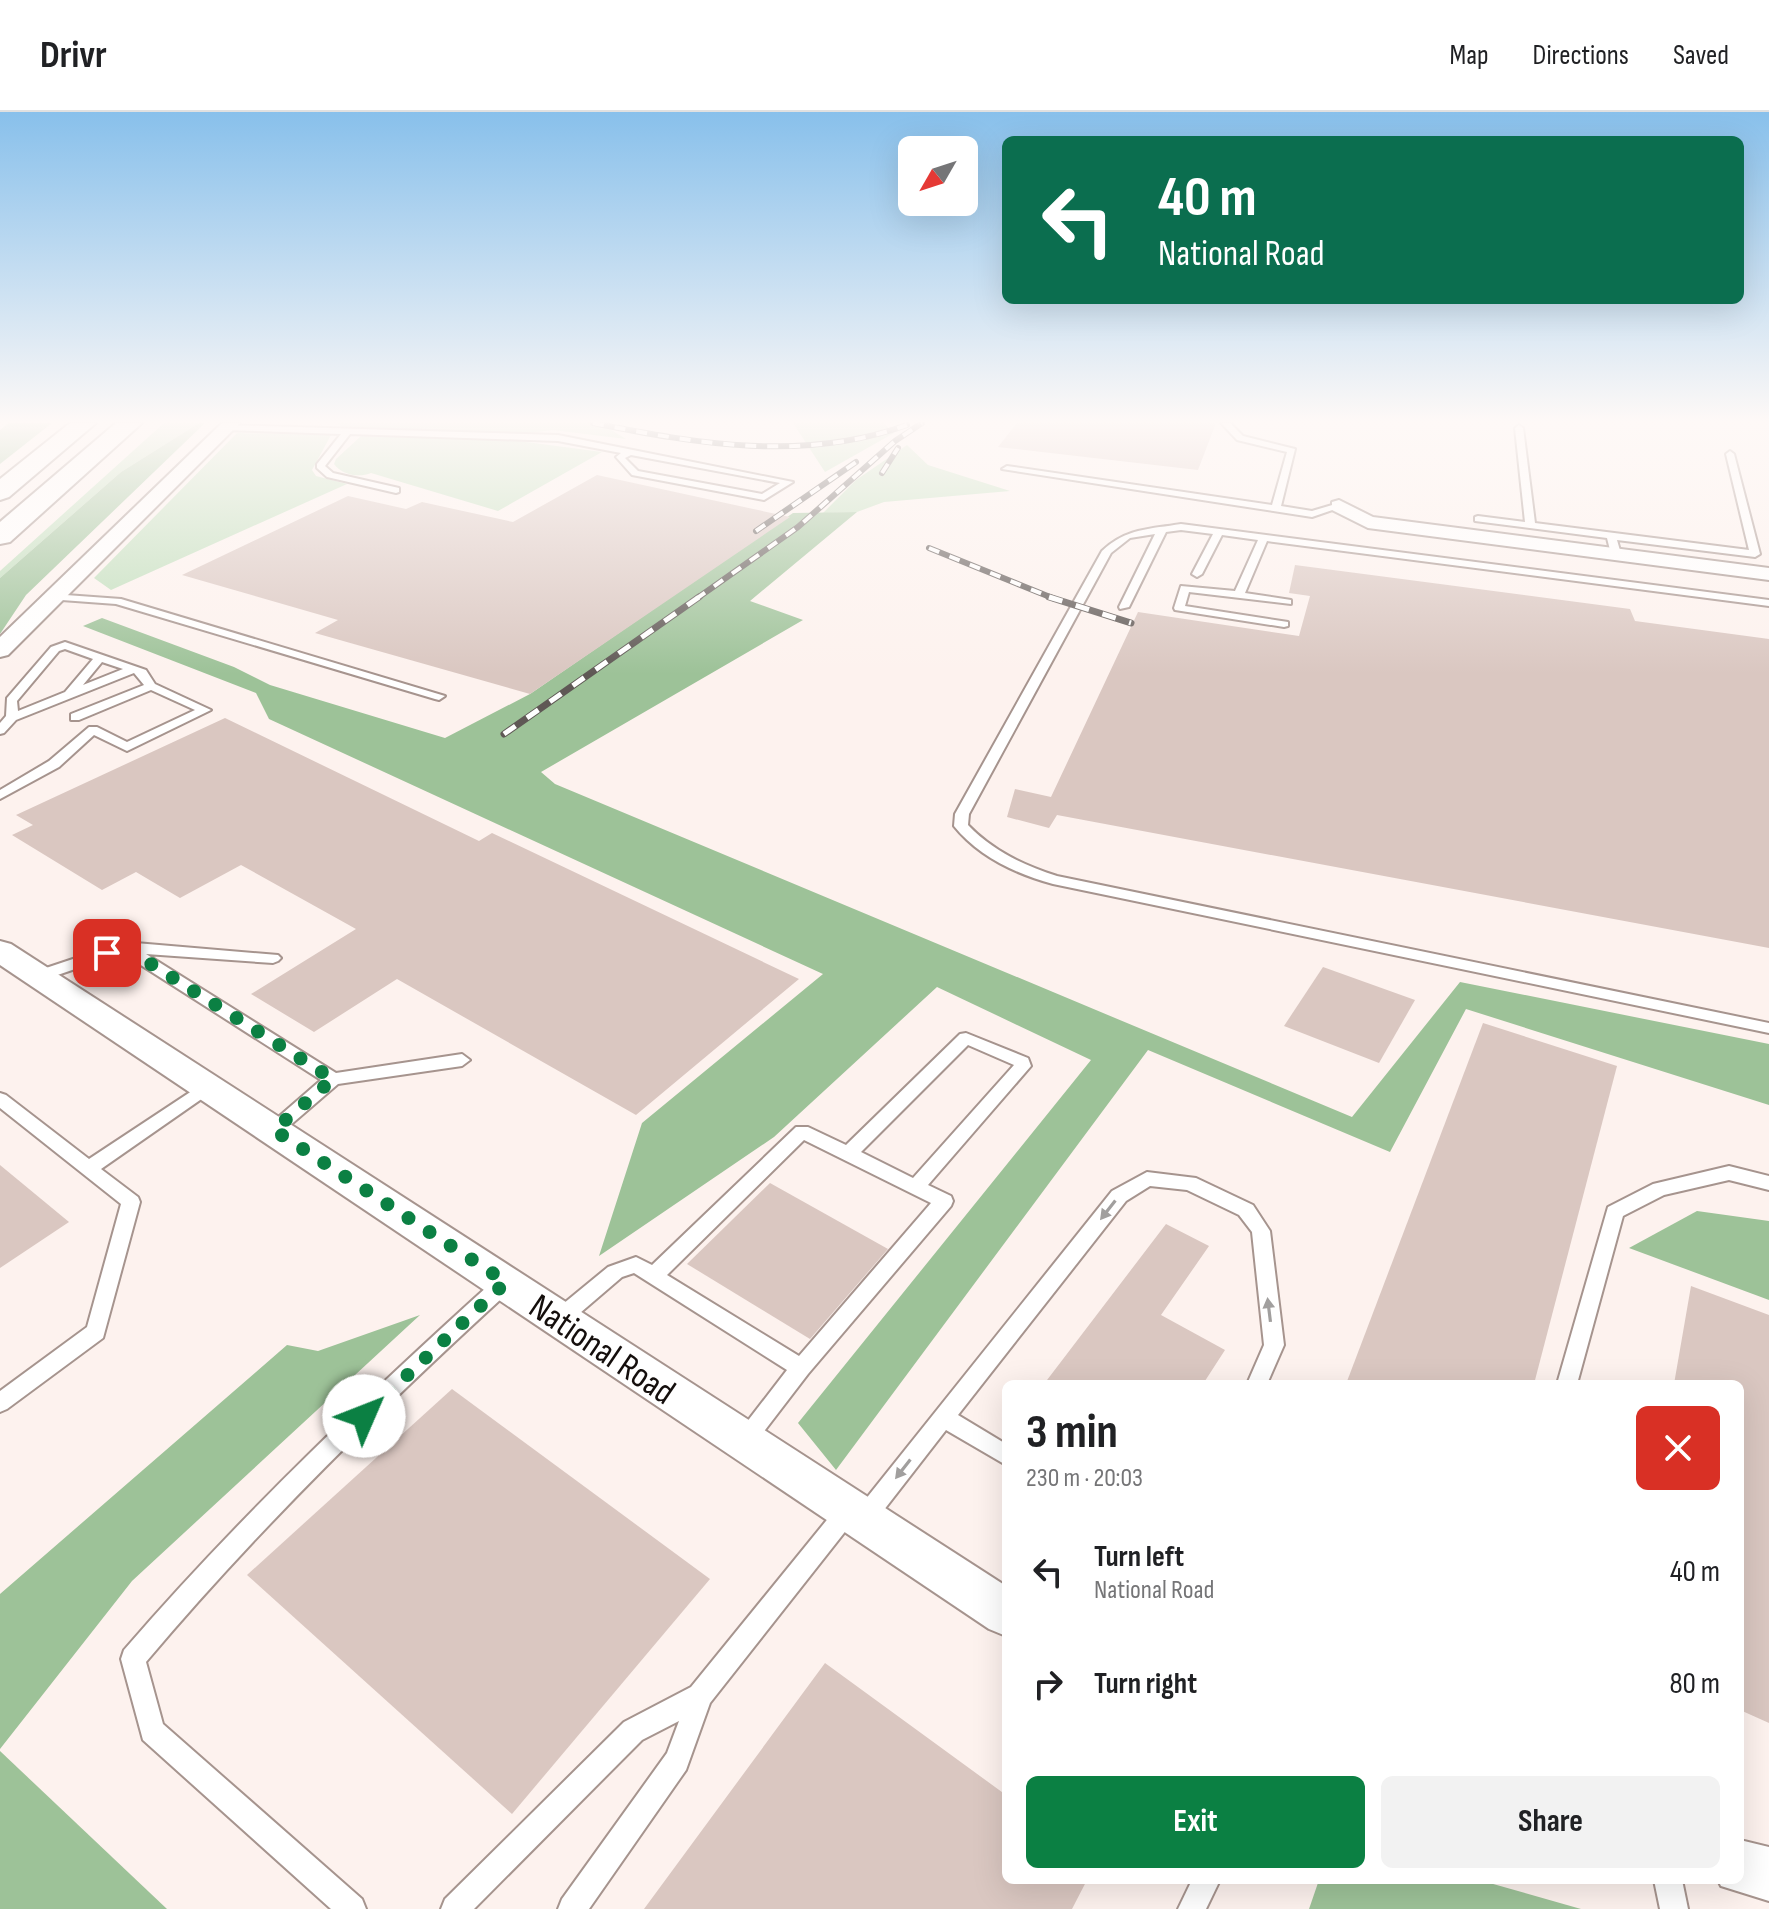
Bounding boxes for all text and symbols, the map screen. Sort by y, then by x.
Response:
text: Drivr [40,33,107,78]
text: Map [1450,39,1489,72]
text: Directions [1533,39,1629,72]
text: Saved [1673,39,1729,72]
north arrow [898,136,978,216]
map controls [898,136,978,216]
text: 40 m [1158,165,1257,232]
icon: left [1026,168,1130,272]
text: National Road [1158,233,1325,276]
pin [73,919,141,987]
icon: arrive [85,931,129,975]
one-way arrow [1101,1200,1117,1220]
street label: National Road [521,1286,683,1414]
one-way arrow [1263,1297,1276,1322]
position arrow [322,1374,406,1458]
text: 3 min [1026,1404,1118,1461]
button: close [1636,1406,1720,1490]
one-way arrow [895,1459,911,1479]
text: 230 m · 20:03 [1026,1463,1143,1494]
text: Turn left [1094,1539,1184,1575]
icon: left [1026,1550,1070,1594]
text: 40 m [1670,1554,1720,1590]
text: National Road [1094,1575,1214,1606]
icon: right [1026,1662,1070,1706]
text: Turn right [1094,1666,1197,1702]
text: 80 m [1669,1666,1720,1702]
button: Exit [1026,1776,1365,1868]
button: Share [1381,1776,1720,1868]

